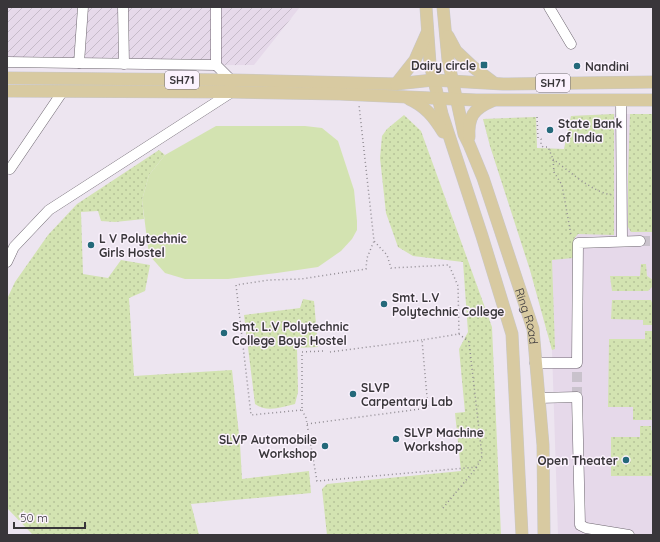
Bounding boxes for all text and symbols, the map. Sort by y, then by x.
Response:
place label: Dairy circle [411,58,476,73]
place label: Nandini [585,59,629,74]
marker: Dairy circle [479,60,489,70]
marker: Nandini [572,61,582,71]
road number: SH71 [165,71,199,89]
road number: SH71 [536,74,570,92]
place label: State Bank of India [558,116,622,145]
marker: State Bank of India [545,125,555,135]
place label: L V Polytechnic Girls Hostel [99,231,187,260]
marker: L V Polytechnic Girls Hostel [86,240,96,250]
street label: Ring Road [512,286,542,345]
place label: Smt. L.V Polytechnic College [392,290,504,319]
marker: Smt. L.V Polytechnic College [379,299,389,309]
place label: Smt. L.V Polytechnic College Boys Hostel [232,319,349,348]
marker: Smt. L.V Polytechnic College Boys Hostel [219,328,229,338]
place label: SLVP Carpentary Lab [361,380,453,409]
marker: SLVP Carpentary Lab [348,389,358,399]
place label: SLVP Machine Workshop [404,425,484,454]
place label: SLVP Automobile Workshop [219,432,317,461]
marker: SLVP Machine Workshop [391,434,401,444]
marker: SLVP Automobile Workshop [320,441,330,451]
place label: Open Theater [537,453,618,468]
marker: Open Theater [621,455,631,465]
scale bar [14,504,85,530]
text: 50 m [20,510,48,525]

